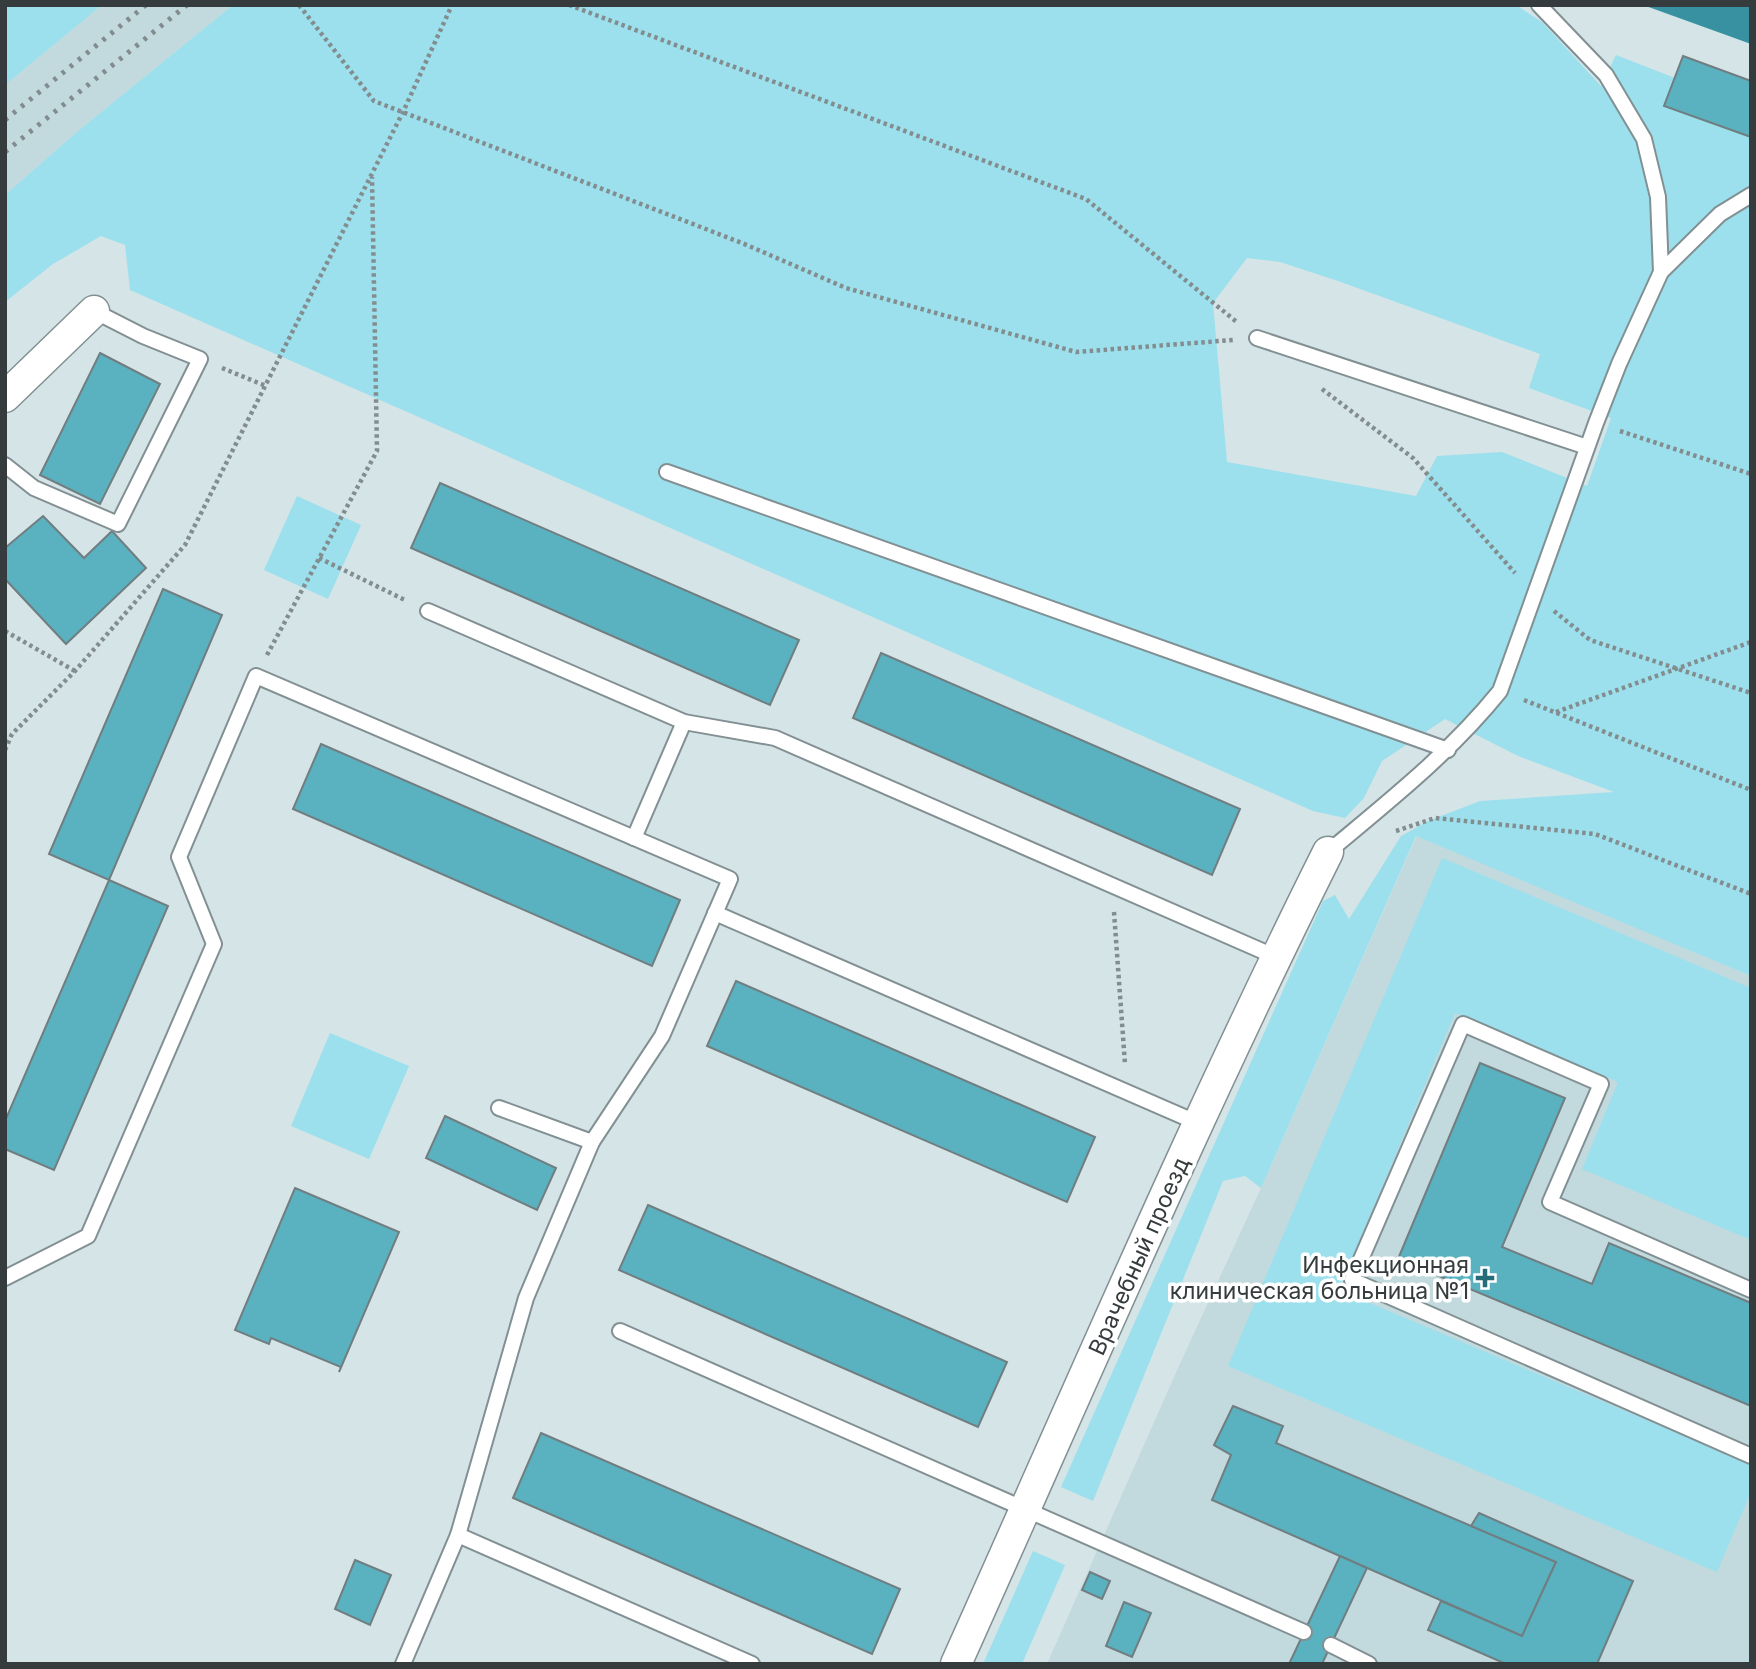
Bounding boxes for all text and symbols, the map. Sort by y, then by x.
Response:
street label: Врачебный проезд [1083,1153,1195,1359]
place label: Инфекционная клиническая больница №1 [1170,1251,1469,1305]
marker: Инфекционная клиническая больница №1 [1475,1268,1495,1288]

